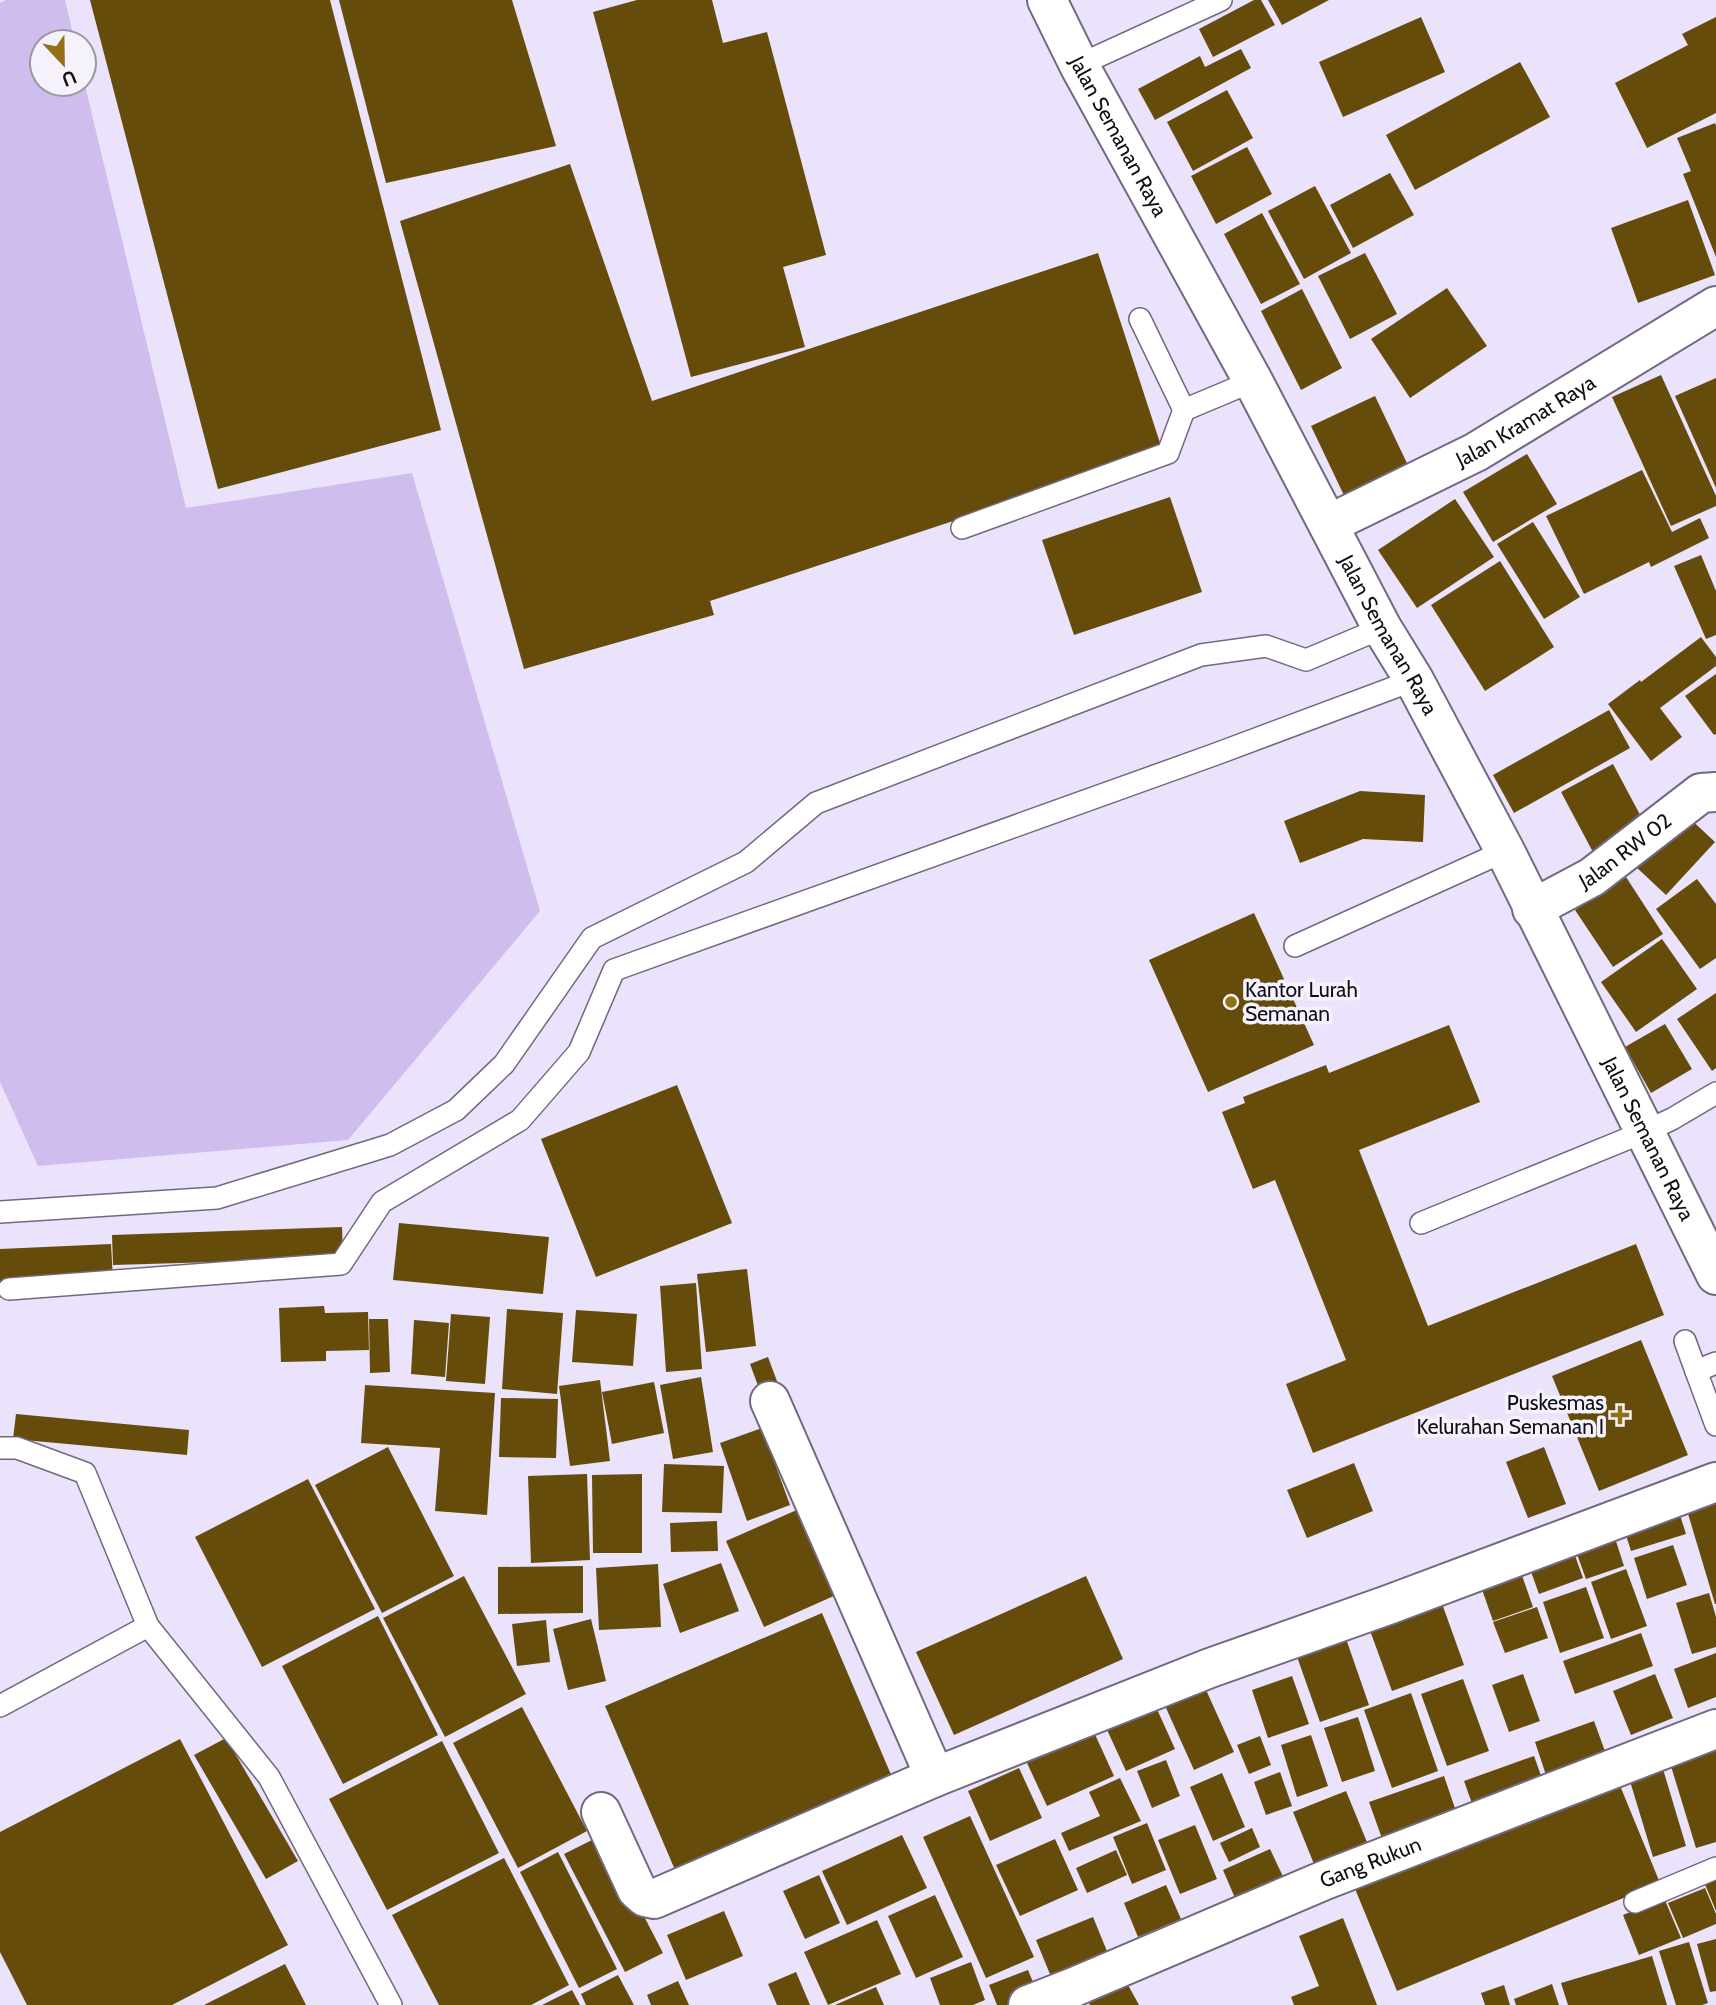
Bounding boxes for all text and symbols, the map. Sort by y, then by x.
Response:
north arrow [28,28,98,98]
street label: Jalan Semanan Raya [1064,51,1173,221]
text: U [59,65,80,92]
street label: Jalan Kramat Raya [1451,369,1600,472]
street label: Jalan Semanan Raya [1334,550,1443,719]
street label: Jalan RW 02 [1574,808,1676,894]
place label: Kantor Lurah Semanan [1245,977,1358,1026]
marker: Kantor Lurah Semanan [1223,994,1239,1010]
street label: Jalan Semanan Raya [1597,1052,1700,1224]
place label: Puskesmas Kelurahan Semanan I [1416,1390,1604,1439]
marker: Puskesmas Kelurahan Semanan I [1610,1405,1630,1425]
street label: Gang Rukun [1316,1831,1425,1893]

